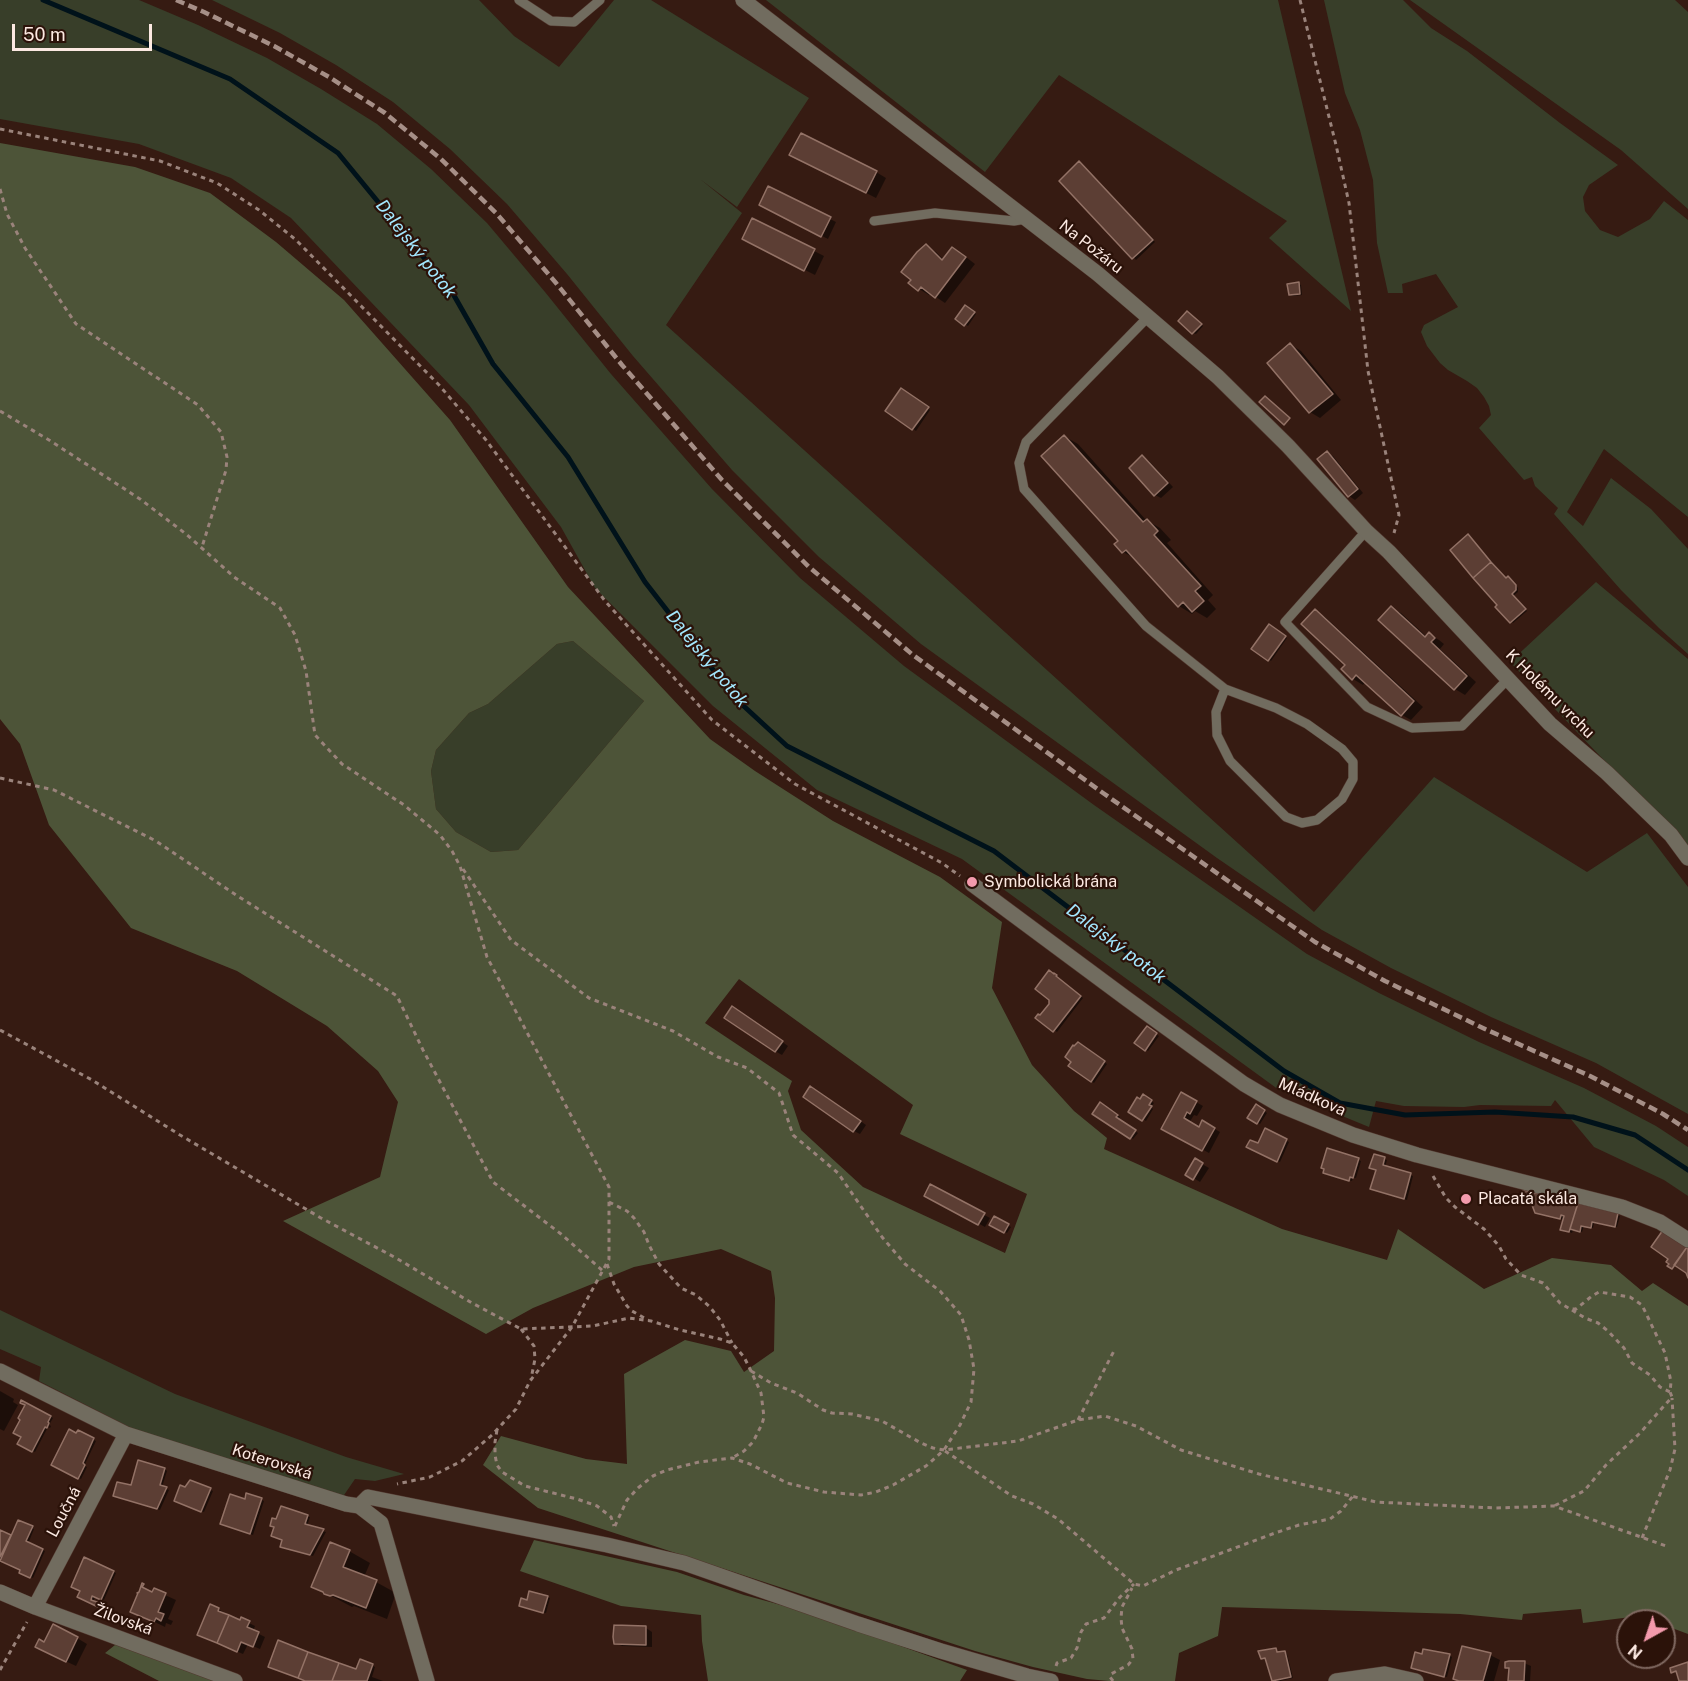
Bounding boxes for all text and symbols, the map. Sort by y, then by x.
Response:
scale bar [15,12,154,50]
text: 50 m [23,24,66,45]
water label: Dalejský potok [371,195,461,303]
street label: Na Požáru [1055,216,1127,278]
water label: Dalejský potok [661,606,753,712]
street label: K Holému vrchu [1502,646,1598,742]
place label: Symbolická brána [984,872,1117,892]
marker: Symbolická brána [965,875,979,889]
water label: Dalejský potok [1062,900,1170,988]
street label: Mládkova [1275,1074,1349,1120]
place label: Placatá skála [1478,1189,1577,1209]
marker: Placatá skála [1459,1192,1473,1206]
street label: Koterovská [230,1440,314,1484]
street label: Loučná [43,1484,85,1540]
street label: Žilovská [91,1601,155,1639]
north arrow [1616,1609,1676,1669]
text: N [1624,1640,1646,1663]

